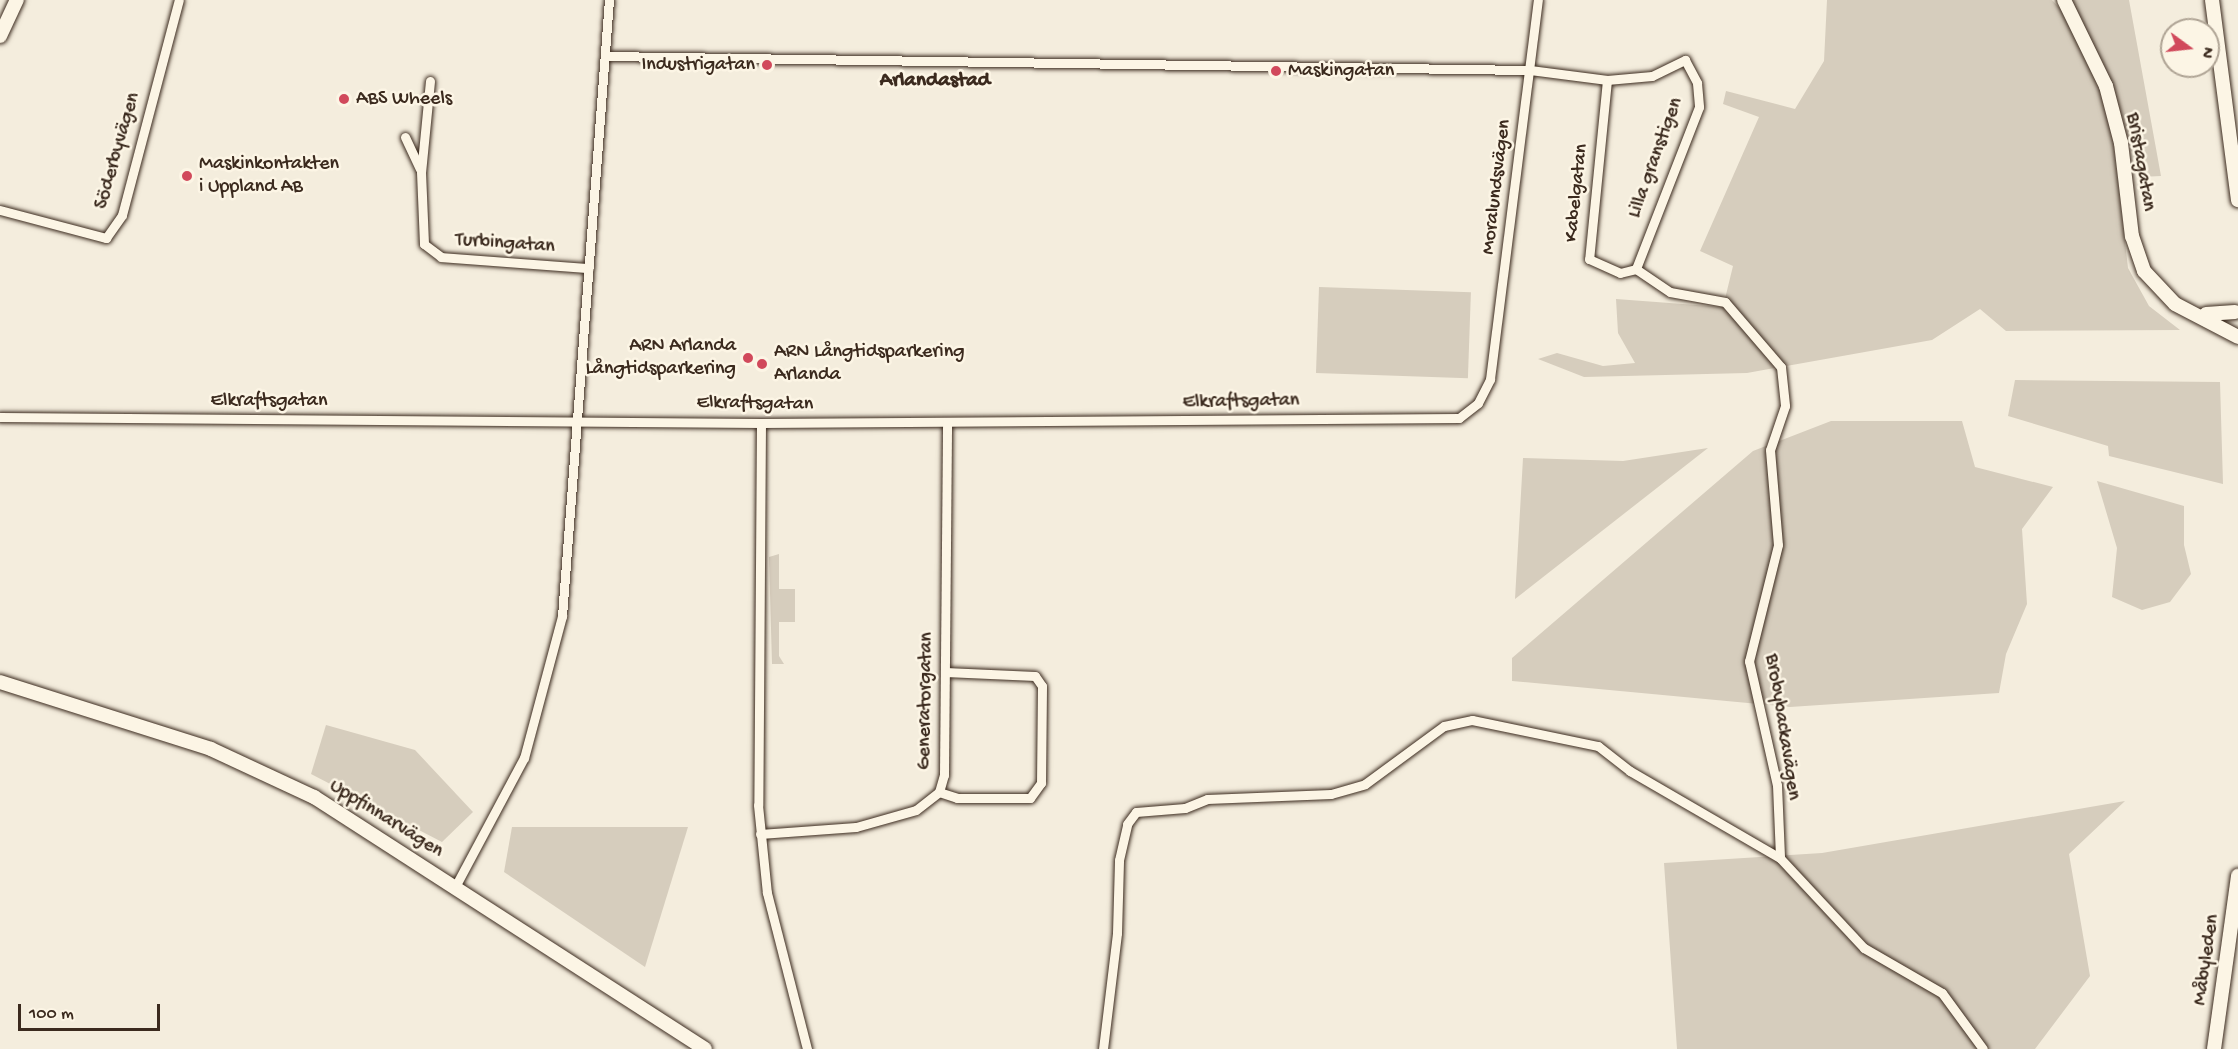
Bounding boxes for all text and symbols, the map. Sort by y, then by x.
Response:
north arrow [2160,18,2220,78]
text: N [2195,45,2216,60]
place label: Industrigatan [641,53,755,77]
marker: Industrigatan [760,58,774,72]
place label: Maskingatan [1288,59,1394,83]
marker: Maskingatan [1269,64,1283,78]
district label: Arlandastad [880,69,990,95]
place label: ABS Wheels [356,87,452,111]
street label: Söderbyvägen [90,90,146,212]
marker: ABS Wheels [337,92,351,106]
street label: Lilla granstigen [1623,94,1689,222]
street label: Bristagatan [2120,111,2160,213]
street label: Moralundsvägen [1477,118,1517,256]
street label: Kabelgatan [1560,143,1594,243]
place label: Maskinkontakten i Uppland AB [199,152,339,199]
marker: Maskinkontakten i Uppland AB [180,169,194,183]
street label: Turbingatan [454,229,556,259]
place label: ARN Arlanda Långtidsparkering [586,334,736,381]
place label: ARN Långtidsparkering Arlanda [774,340,965,387]
marker: ARN Arlanda Långtidsparkering [741,351,755,365]
marker: ARN Långtidsparkering Arlanda [755,357,769,371]
street label: Elkraftsgatan [211,389,327,413]
street label: Elkraftsgatan [1182,389,1300,415]
street label: Elkraftsgatan [696,391,814,417]
street label: Generatorgatan [913,632,939,770]
street label: Brobybackavägen [1759,652,1805,802]
street label: Uppfinnarvägen [325,774,447,864]
street label: Måbyleden [2189,913,2225,1007]
scale bar [21,992,164,1030]
text: 100 m [29,1004,74,1025]

